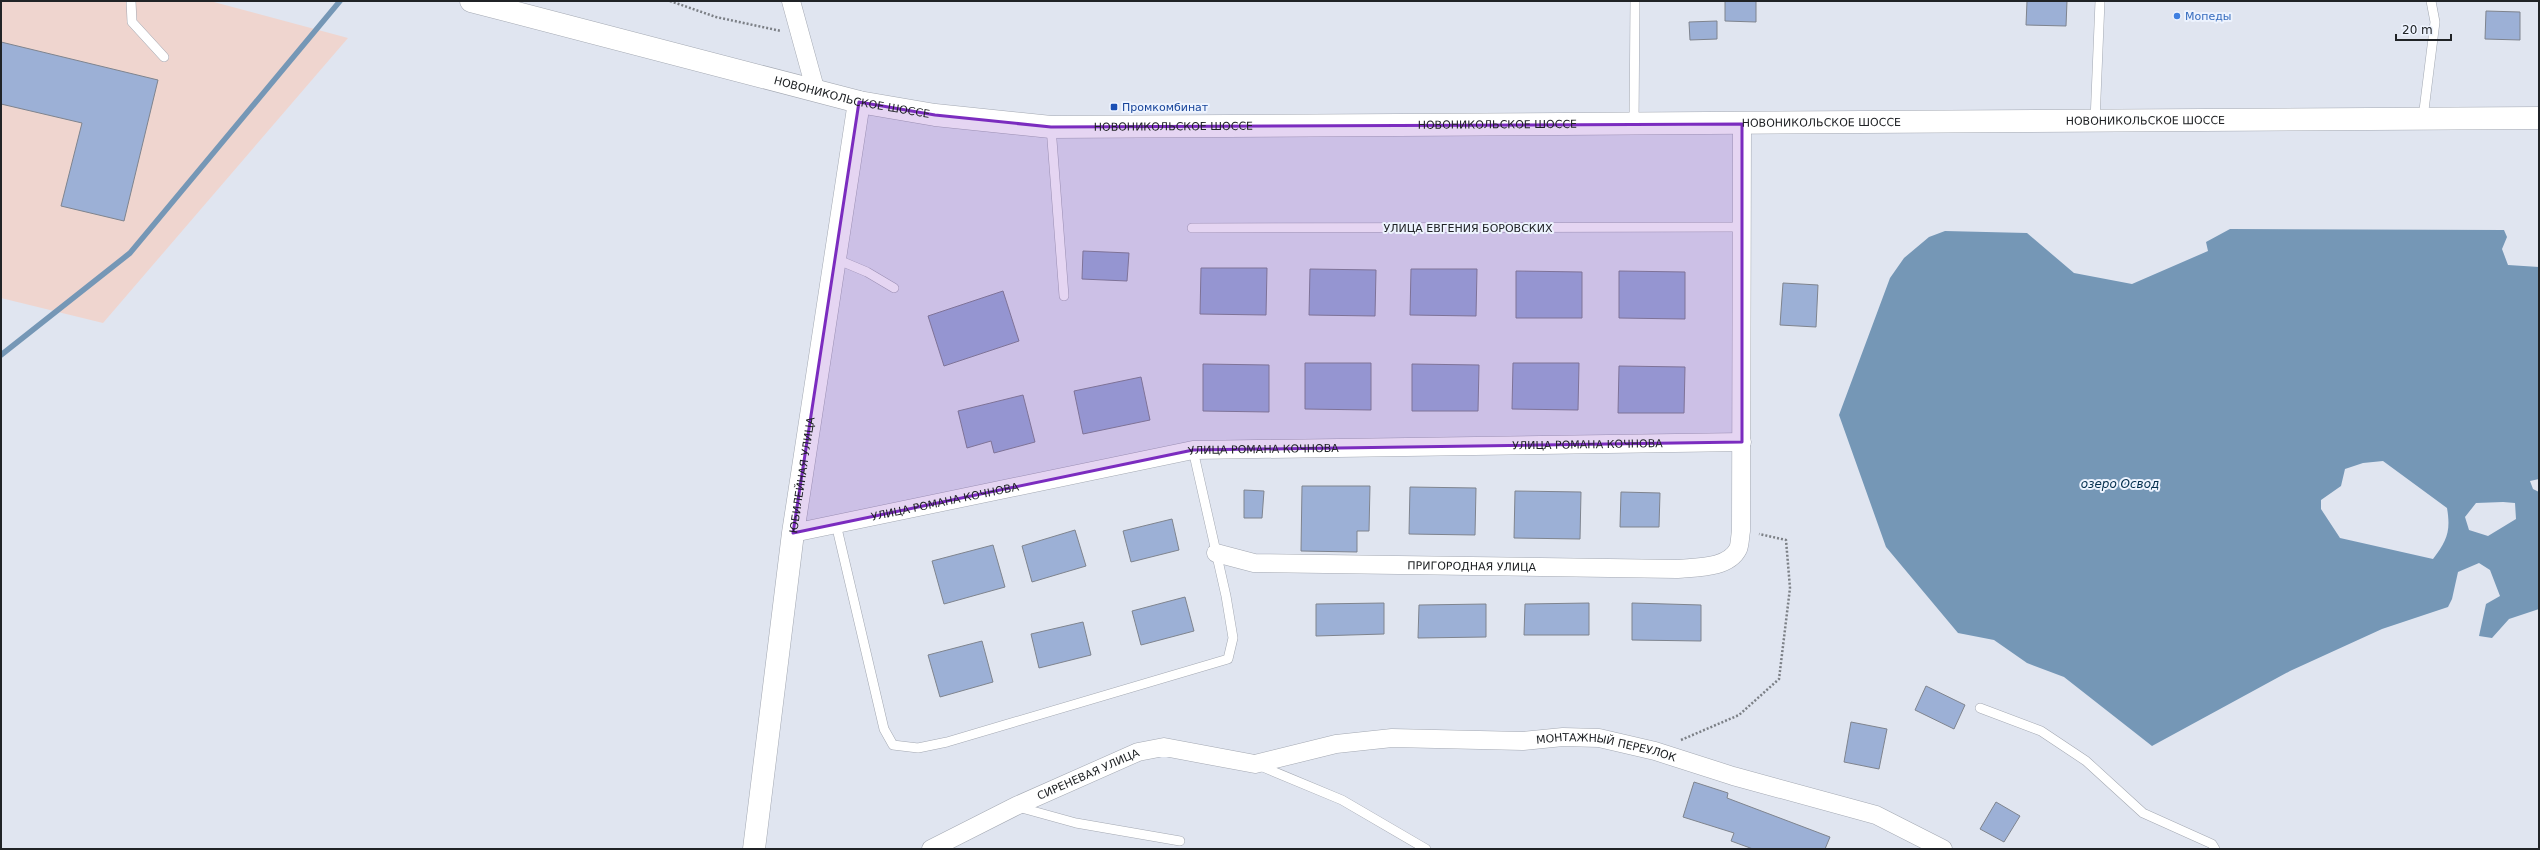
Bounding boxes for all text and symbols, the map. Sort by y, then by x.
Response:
place label: Мопеды [2185,10,2231,23]
marker: Мопеды [2172,11,2182,21]
scale bar [2396,16,2451,42]
text: 20 m [2402,23,2433,37]
street label: НОВОНИКОЛЬСКОЕ ШОССЕ [773,74,931,121]
place label: Промкомбинат [1122,101,1209,114]
marker: Промкомбинат [1109,102,1119,112]
street label: НОВОНИКОЛЬСКОЕ ШОССЕ [2066,113,2225,127]
street label: НОВОНИКОЛЬСКОЕ ШОССЕ [1742,115,1901,129]
street label: НОВОНИКОЛЬСКОЕ ШОССЕ [1418,117,1577,131]
street label: НОВОНИКОЛЬСКОЕ ШОССЕ [1094,119,1253,133]
street label: УЛИЦА ЕВГЕНИЯ БОРОВСКИХ [1384,222,1553,235]
street label: ЮБИЛЕЙНАЯ УЛИЦА [787,416,817,534]
street label: УЛИЦА РОМАНА КОЧНОВА [1512,437,1663,452]
street label: УЛИЦА РОМАНА КОЧНОВА [1187,441,1339,457]
water label: озеро Освод [2081,477,2159,491]
street label: УЛИЦА РОМАНА КОЧНОВА [870,480,1020,523]
street label: ПРИГОРОДНАЯ УЛИЦА [1407,559,1537,574]
street label: МОНТАЖНЫЙ ПЕРЕУЛОК [1535,730,1678,764]
street label: СИРЕНЕВАЯ УЛИЦА [1035,746,1141,802]

